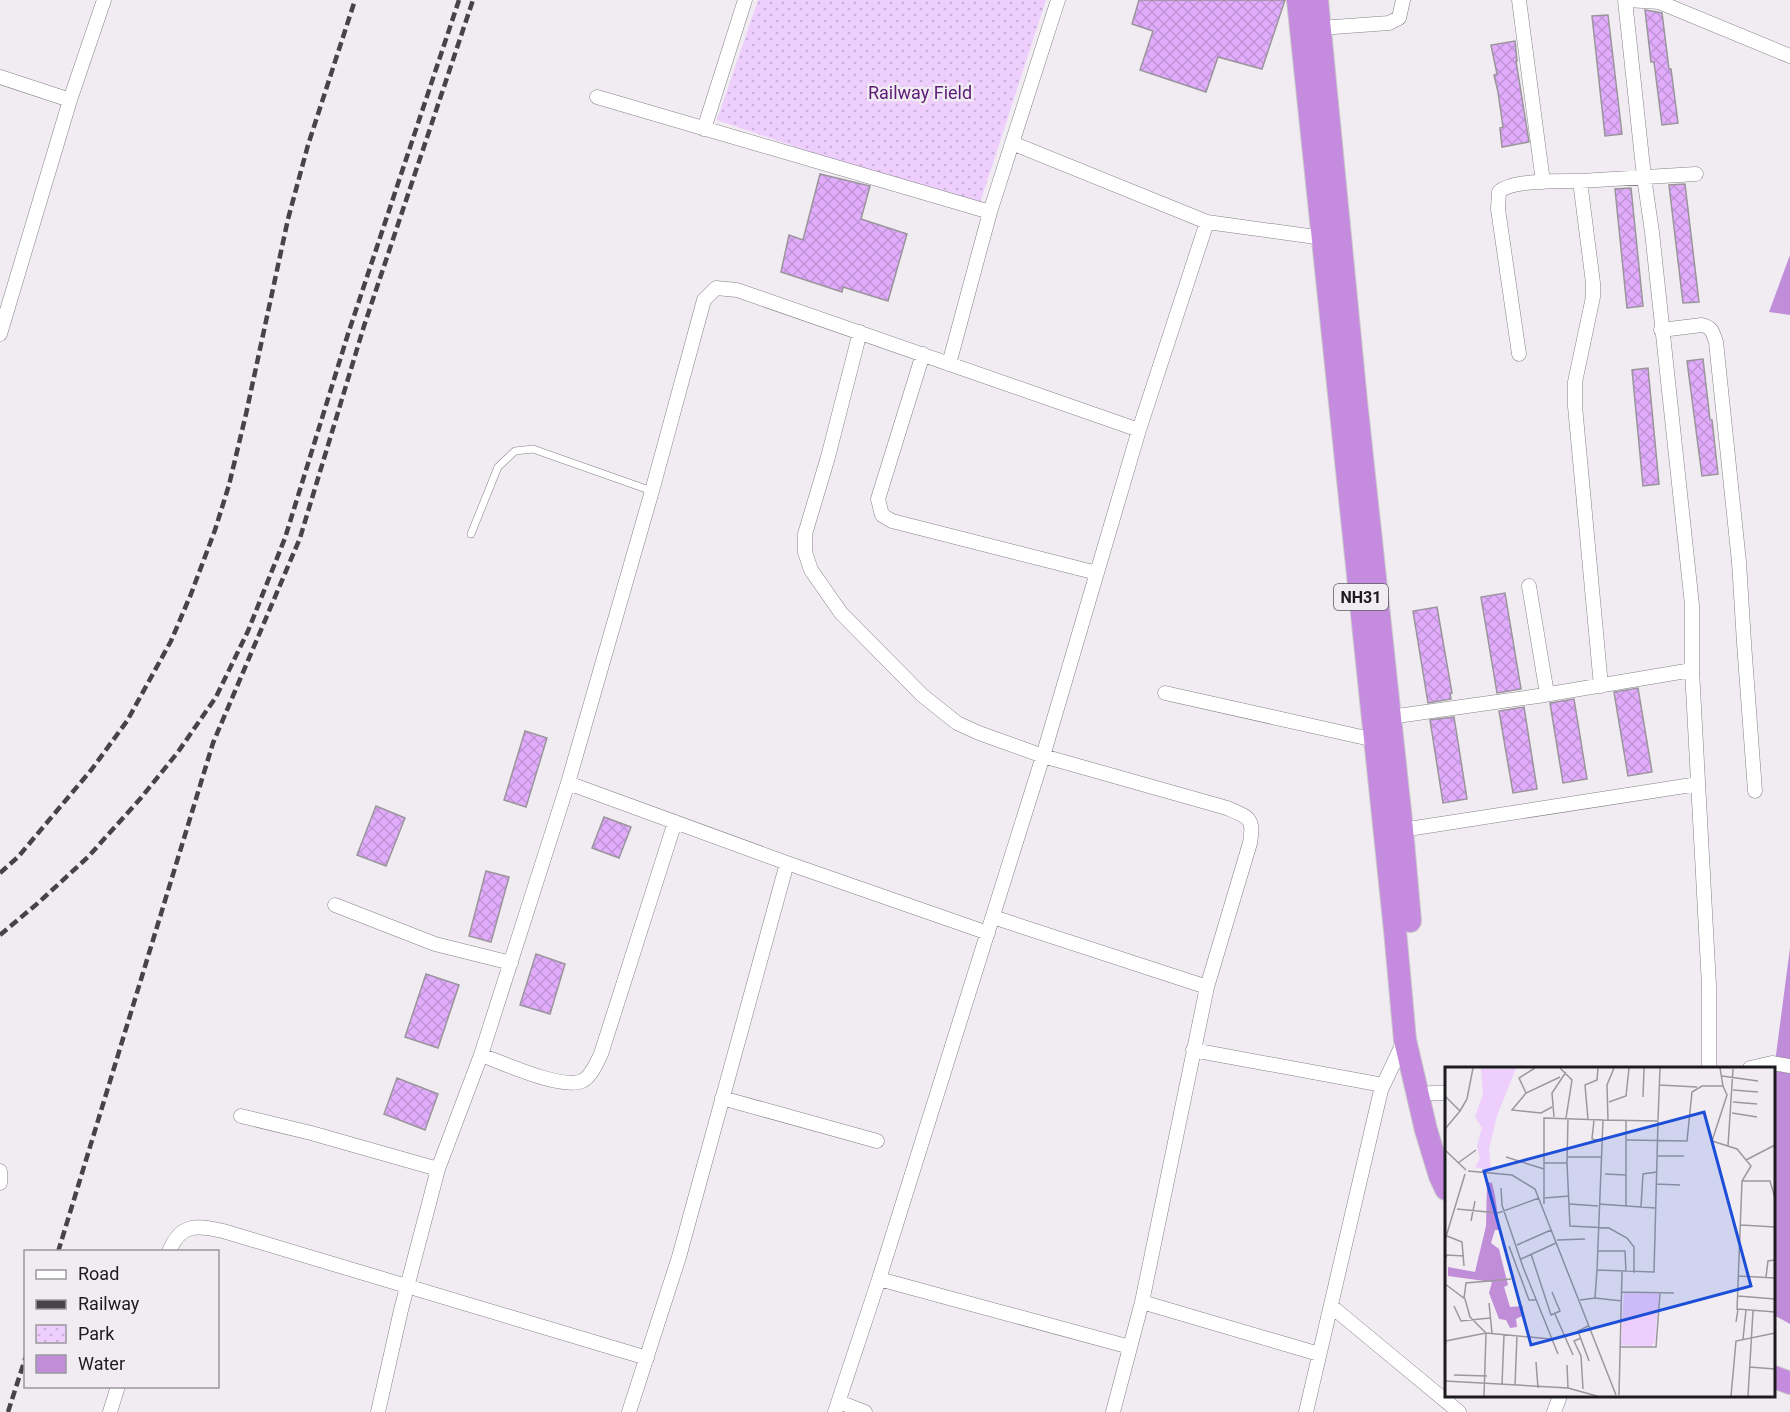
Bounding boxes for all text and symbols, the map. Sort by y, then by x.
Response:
park label: Railway Field [868,82,972,103]
road number: NH31 [1334,584,1388,610]
inset map [1445,1067,1775,1397]
legend [24,1250,219,1388]
text: Road [78,1263,119,1284]
text: Railway [78,1293,140,1314]
text: Park [78,1323,115,1344]
text: Water [78,1353,125,1374]

